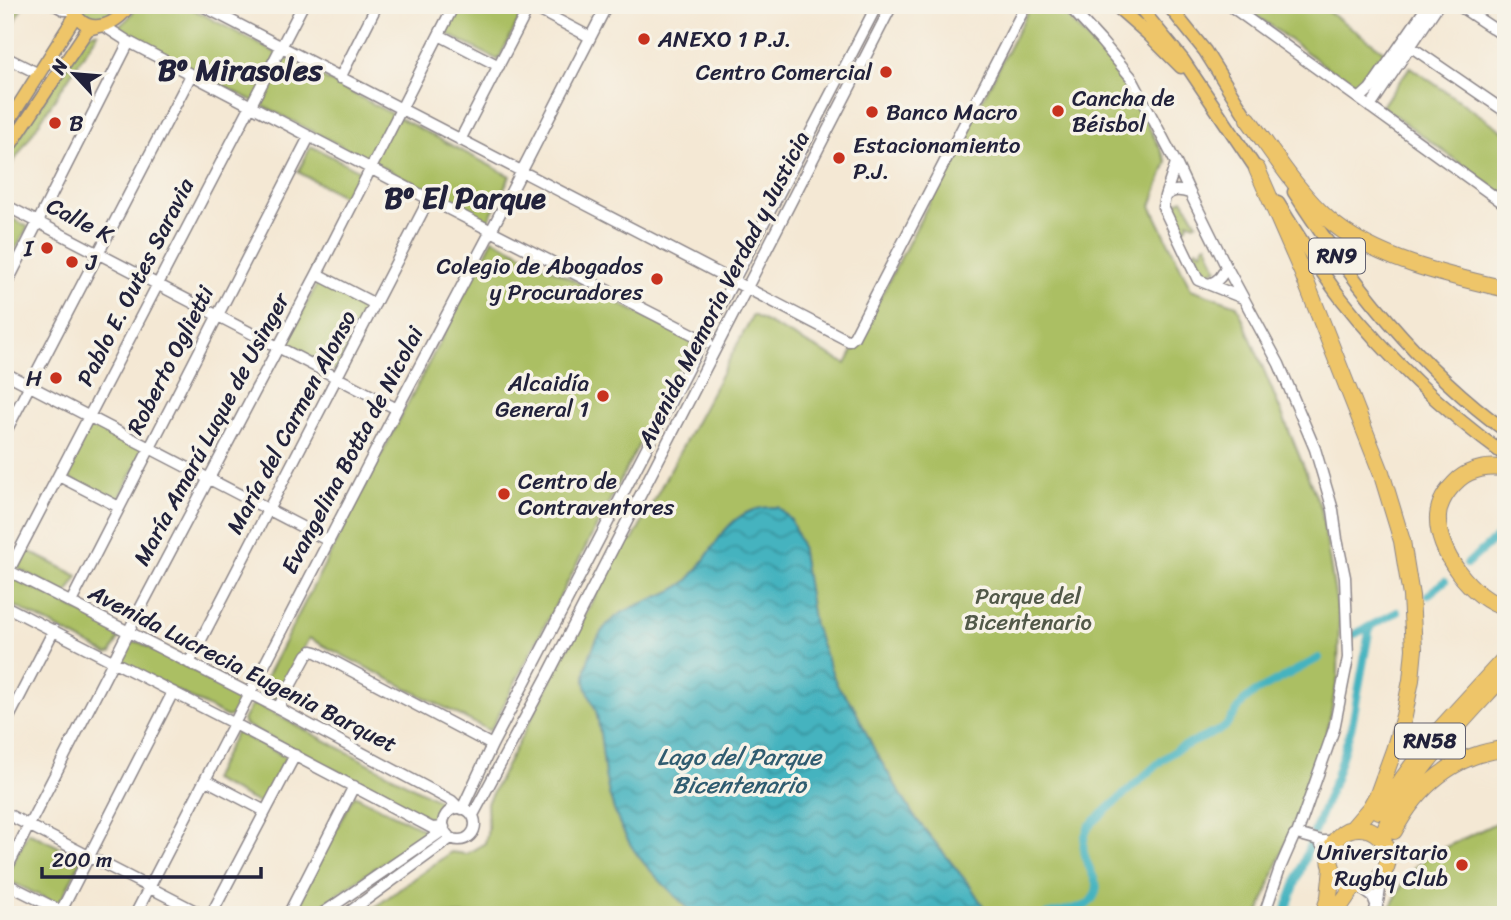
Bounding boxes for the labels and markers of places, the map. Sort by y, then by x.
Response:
place label: ANEXO 1 P.J. [657,19,792,60]
marker: ANEXO 1 P.J. [636,31,652,47]
place label: Centro Comercial [696,52,872,93]
marker: Centro Comercial [878,64,894,80]
place label: Cancha de Béisbol [1072,78,1175,145]
place label: Banco Macro [886,92,1018,133]
place label: B [69,103,84,144]
marker: Cancha de Béisbol [1050,103,1066,119]
marker: Banco Macro [864,104,880,120]
marker: B [47,115,63,131]
place label: Estacionamiento P.J. [853,125,1021,192]
marker: Estacionamiento P.J. [831,150,847,166]
place label: I [23,228,35,269]
marker: I [39,240,55,256]
place label: J [85,242,98,283]
place label: Colegio de Abogados y Procuradores [436,246,643,313]
marker: J [64,254,80,270]
marker: Colegio de Abogados y Procuradores [649,271,665,287]
place label: H [26,358,43,399]
place label: Alcaidía General 1 [495,363,589,430]
marker: H [48,370,64,386]
marker: Alcaidía General 1 [595,388,611,404]
place label: Centro de Contraventores [518,461,675,528]
marker: Centro de Contraventores [496,486,512,502]
place label: Universitario Rugby Club [1316,832,1448,899]
marker: Universitario Rugby Club [1454,857,1470,873]

